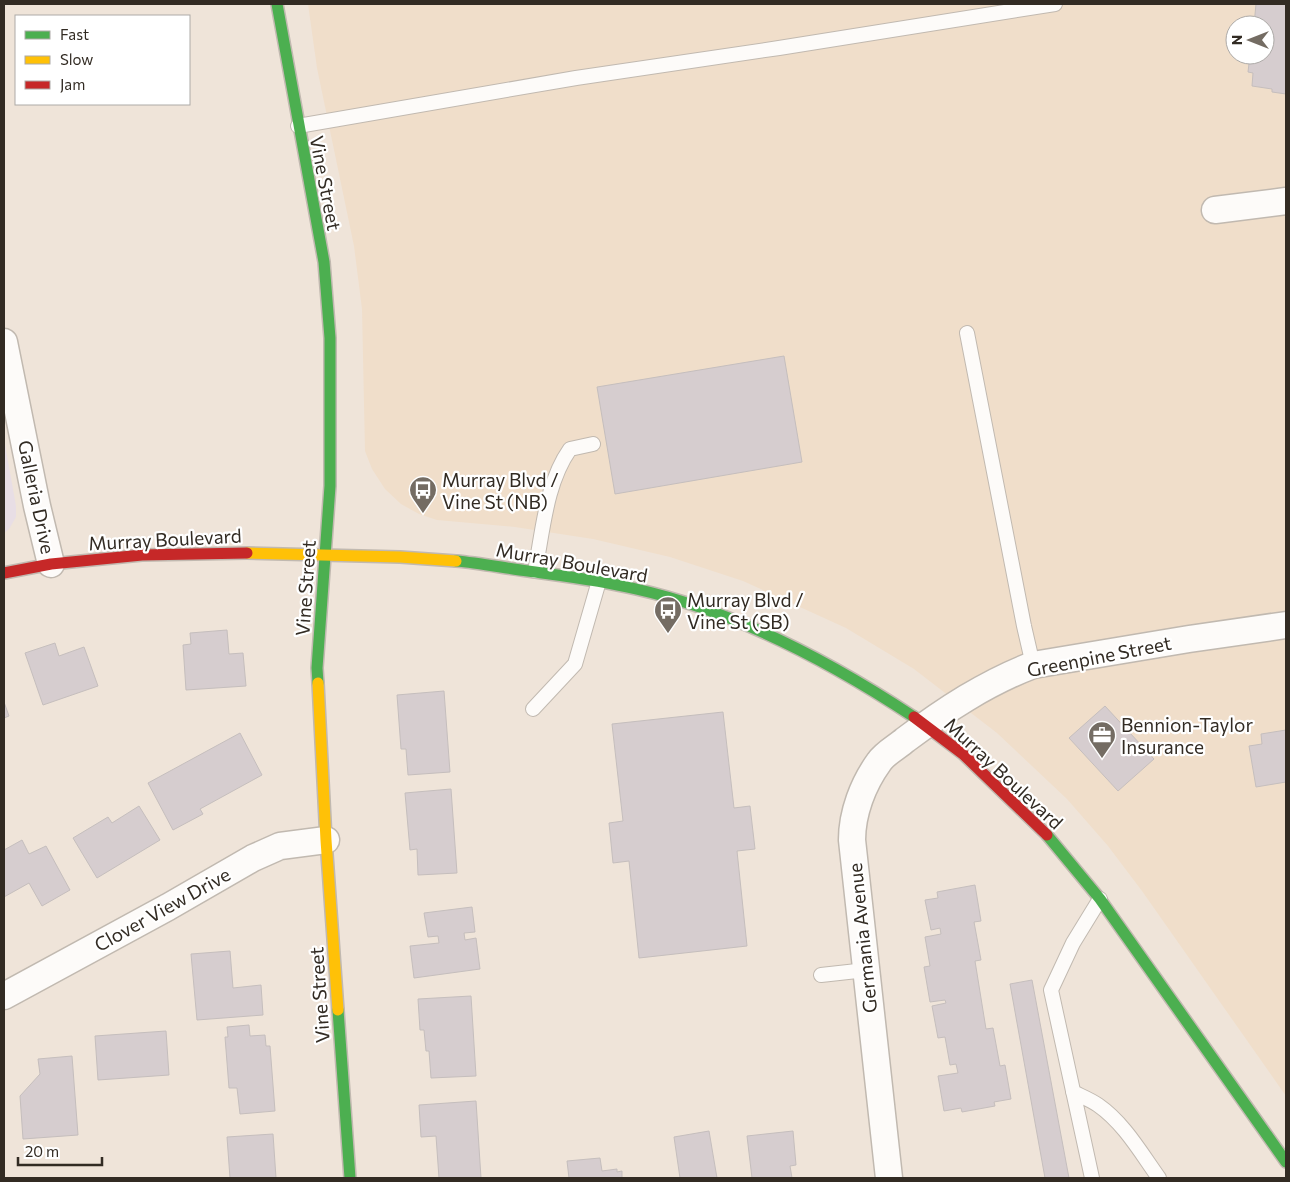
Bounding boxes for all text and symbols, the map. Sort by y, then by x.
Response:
legend [15,15,190,105]
north arrow [1225,15,1275,65]
text: Fast [60,25,89,43]
text: N [1228,35,1245,45]
text: Slow [60,50,93,68]
text: Jam [60,75,85,93]
street label: Vine Street [306,134,347,233]
street label: Galleria Drive [14,438,60,556]
place label: Murray Blvd / Vine St (NB) [442,468,559,513]
bus stop icon: Murray Blvd / Vine St (NB) [408,475,438,514]
street label: Murray Boulevard [88,523,242,555]
street label: Murray Boulevard [494,537,650,587]
street label: Vine Street [290,539,320,637]
place label: Murray Blvd / Vine St (SB) [687,588,804,633]
bus stop icon: Murray Blvd / Vine St (SB) [653,595,683,634]
street label: Greenpine Street [1025,631,1173,681]
street label: Murray Boulevard [940,712,1068,834]
place label: Bennion-Taylor Insurance [1121,713,1253,758]
office icon: Bennion-Taylor Insurance [1087,720,1117,759]
street label: Clover View Drive [90,862,234,956]
street label: Germania Avenue [843,862,881,1014]
street label: Vine Street [304,946,334,1044]
scale bar [18,1134,101,1166]
text: 20 m [25,1142,59,1160]

